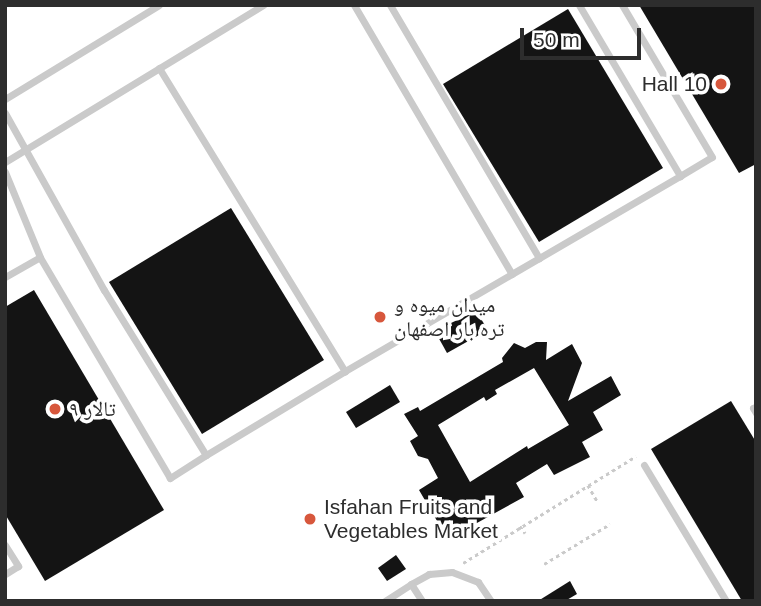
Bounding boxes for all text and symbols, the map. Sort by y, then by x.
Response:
scale bar [523,14,644,58]
text: 50 m [533,28,580,51]
place label: Hall 10 [642,71,707,97]
marker: Hall 10 [713,76,729,92]
place label: میدان میوه و تره بار اصفهان [394,292,504,342]
marker: میدان میوه و تره بار اصفهان [372,309,388,325]
place label: تالار ۹ [69,396,116,422]
marker: تالار ۹ [47,401,63,417]
place label: Isfahan Fruits and Vegetables Market [324,494,498,544]
marker: Isfahan Fruits and Vegetables Market [302,511,318,527]

